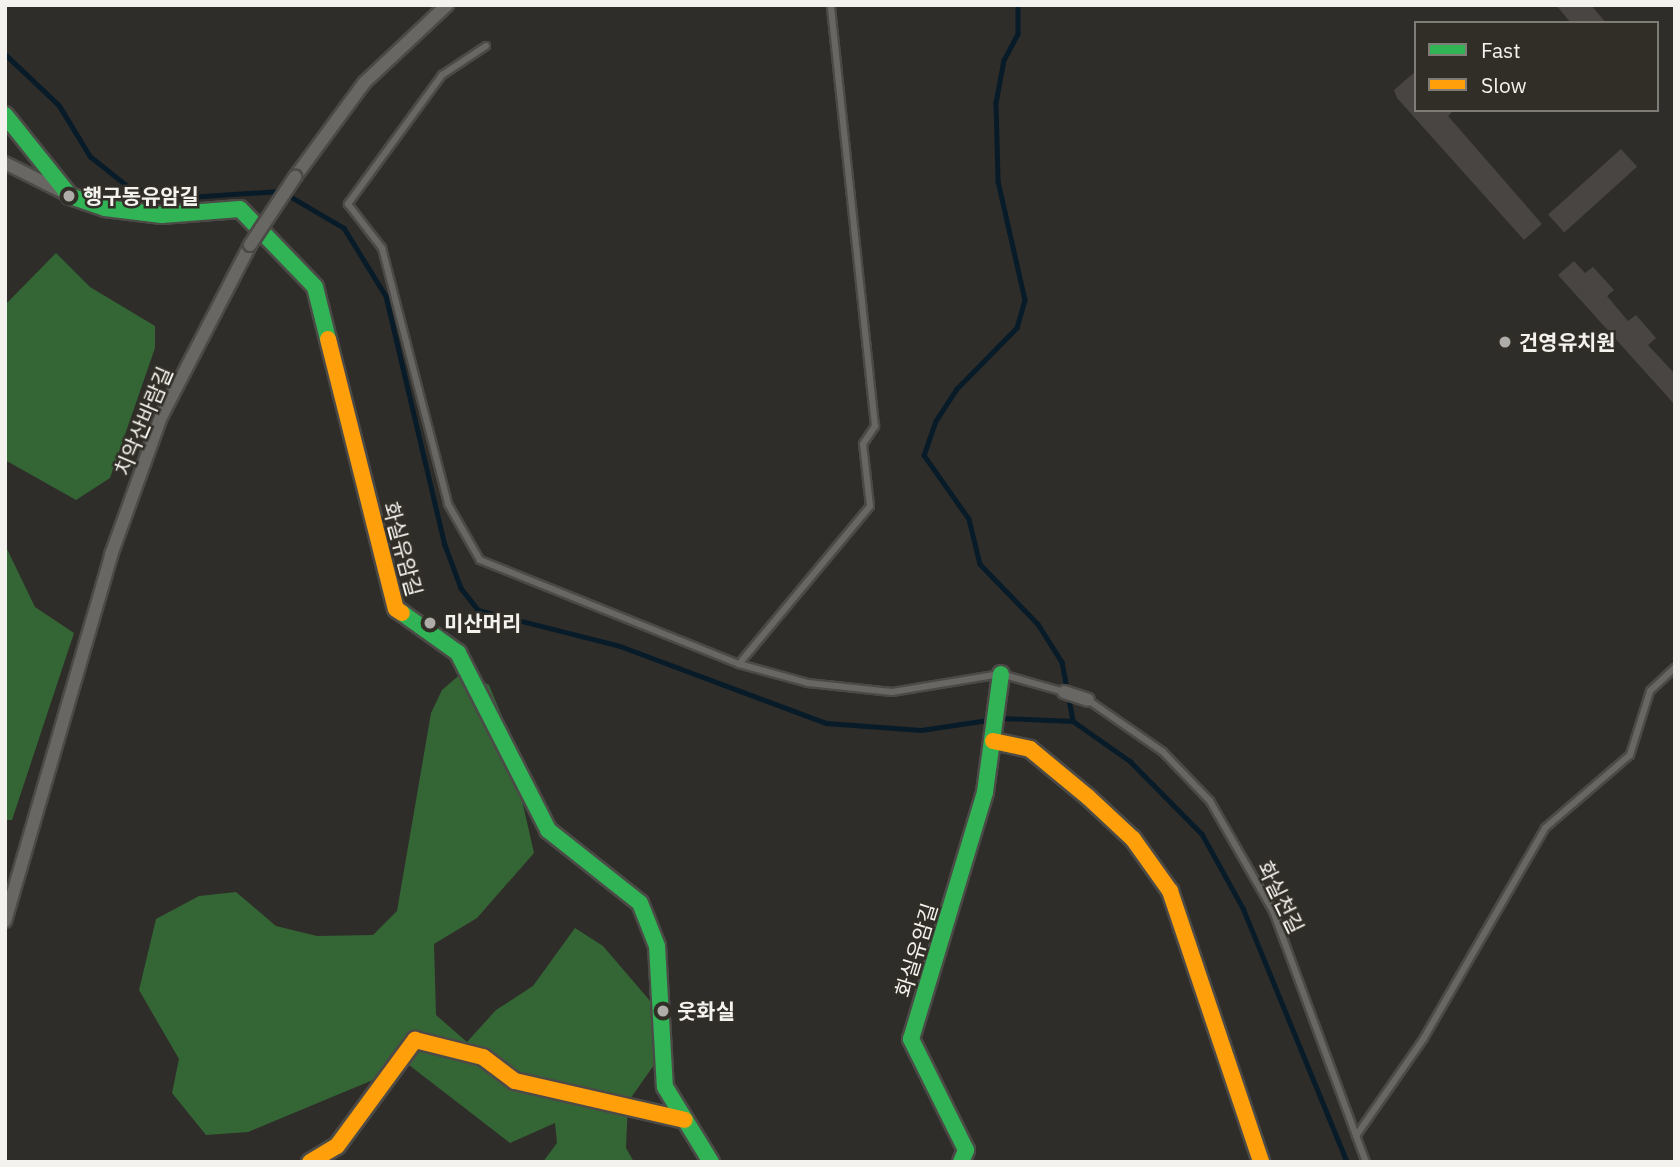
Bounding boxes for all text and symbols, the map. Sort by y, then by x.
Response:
legend [1414,21,1659,112]
text: Fast [1481,36,1521,64]
text: Slow [1481,71,1527,99]
place label: 행구동유암길 [83,183,199,209]
marker: 행구동유암길 [61,188,77,204]
place label: 건영유치원 [1519,329,1616,355]
marker: 건영유치원 [1497,334,1513,350]
street label: 치악산바람길 [109,363,177,479]
street label: 화실유암길 [378,499,428,599]
place label: 미산머리 [444,610,521,636]
marker: 미산머리 [422,615,438,631]
street label: 화실천길 [1253,857,1309,937]
street label: 화실유암길 [890,900,942,1000]
place label: 웃화실 [677,998,735,1024]
marker: 웃화실 [655,1003,671,1019]

